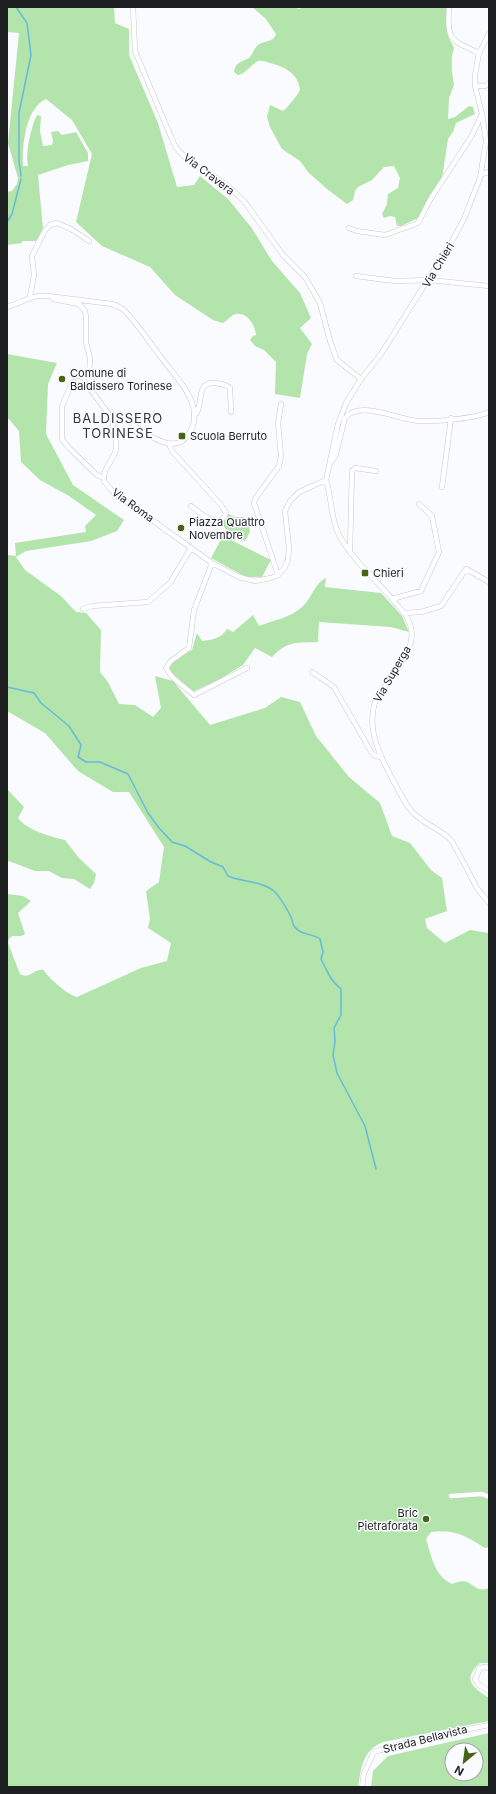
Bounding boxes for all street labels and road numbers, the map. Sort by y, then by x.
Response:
street label: Via Cravera [181,150,237,198]
street label: Via Chieri [419,240,457,290]
street label: Via Roma [109,485,157,525]
street label: Via Superga [370,643,414,705]
street label: Strada Bellavista [381,1722,469,1756]

